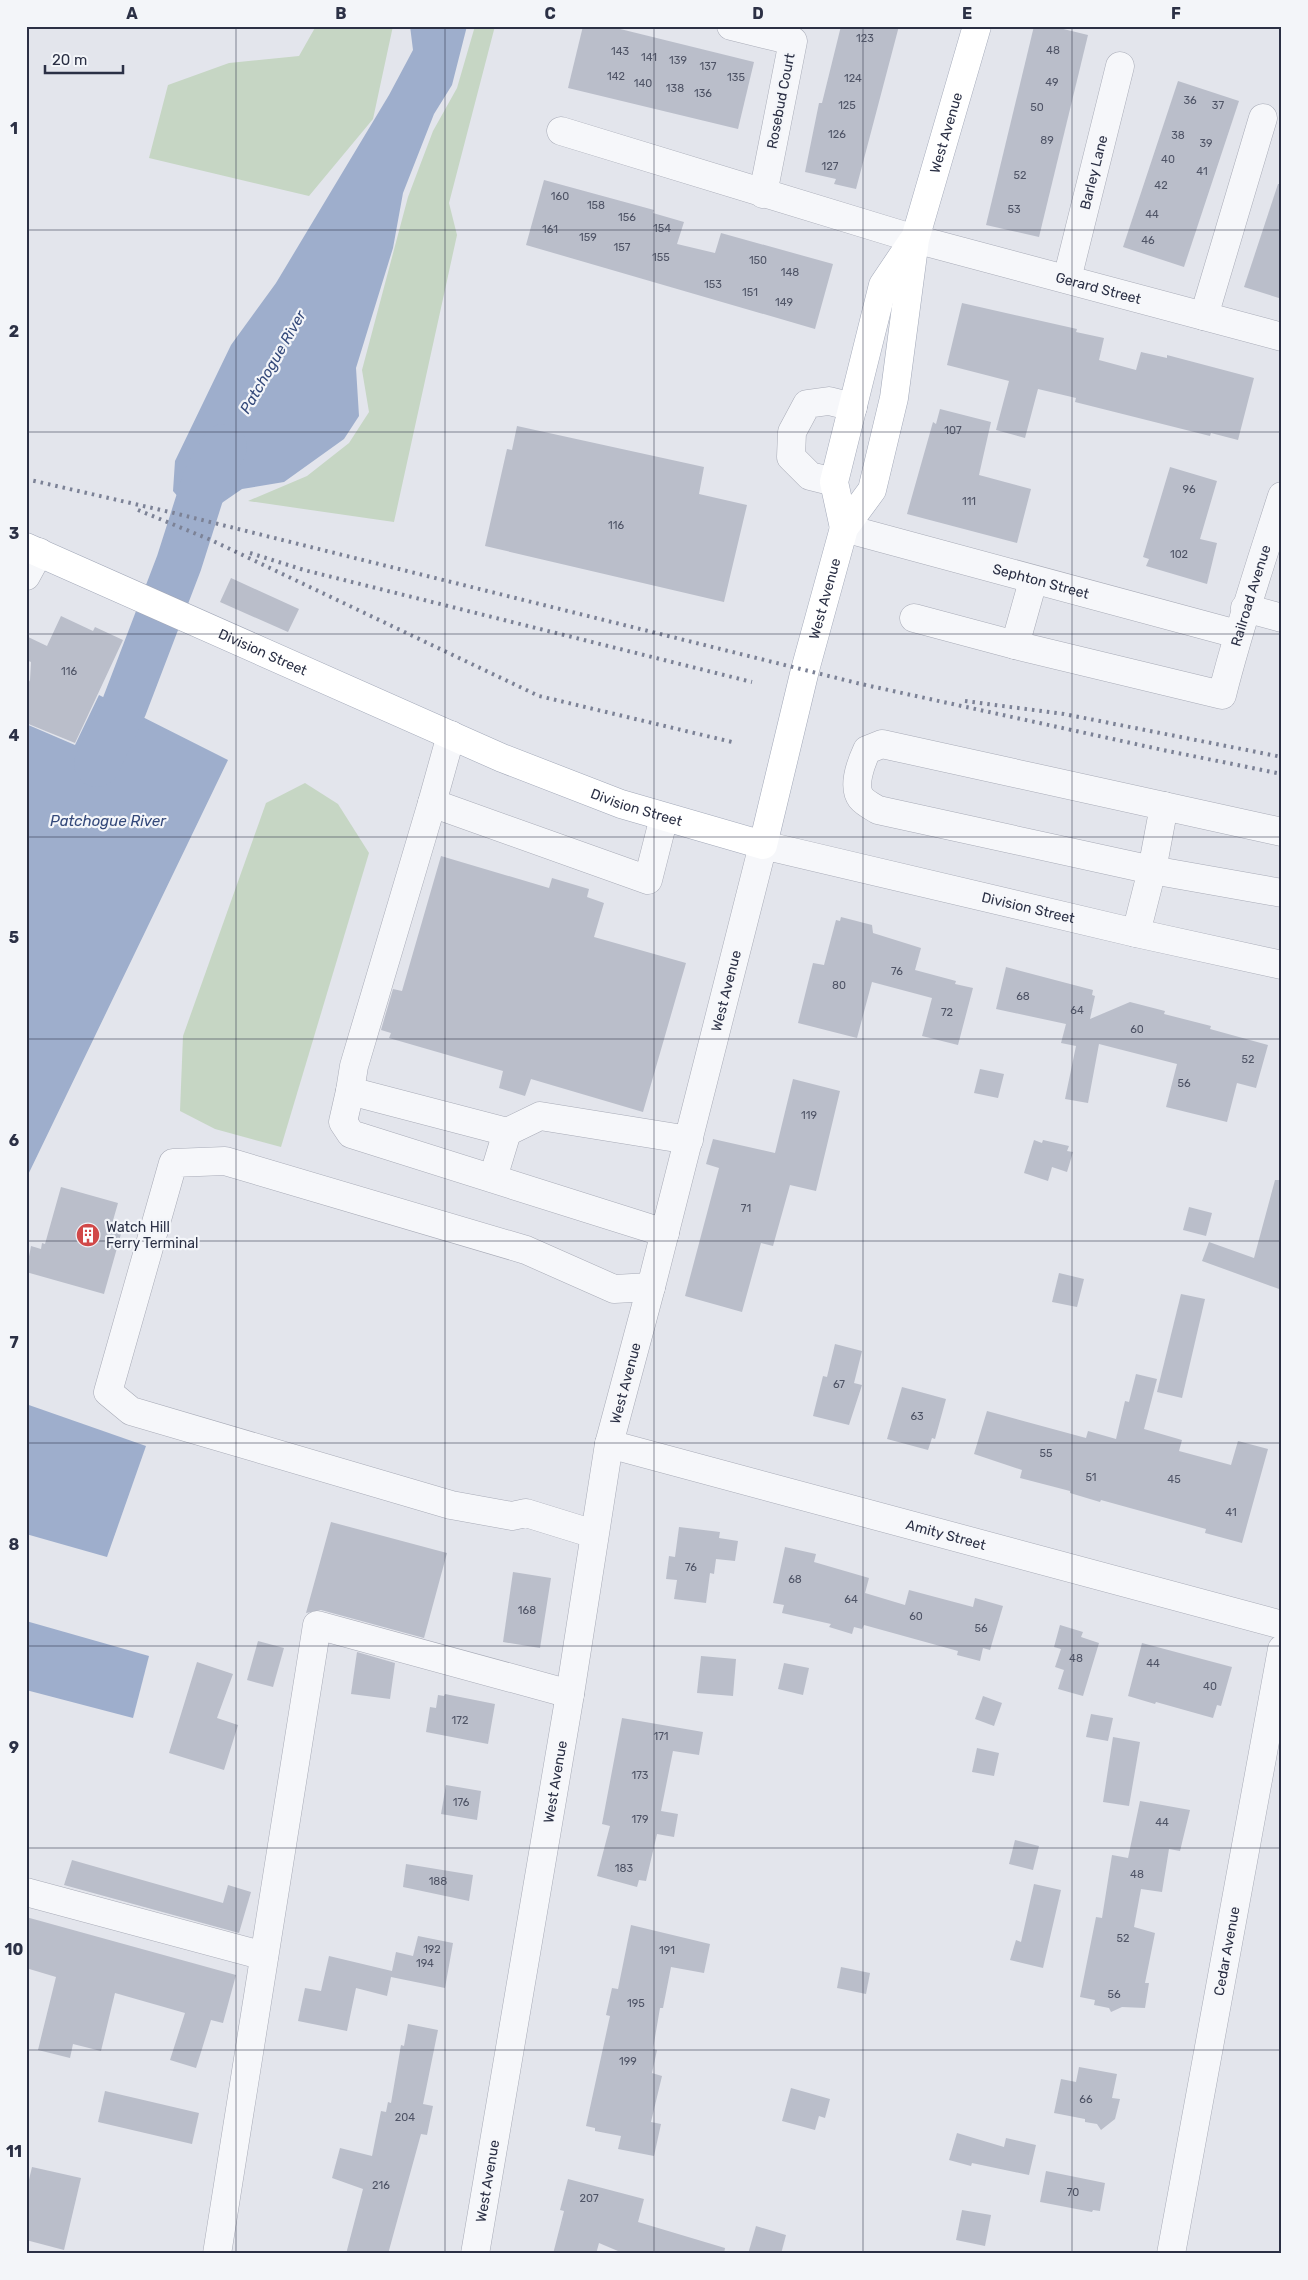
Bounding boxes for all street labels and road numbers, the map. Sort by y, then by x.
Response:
street label: Rosebud Court [763,51,799,150]
street label: West Avenue [926,90,966,175]
street label: Barley Lane [1076,133,1111,211]
street label: Gerard Street [1054,268,1144,308]
street label: Railroad Avenue [1227,543,1274,648]
street label: West Avenue [805,556,844,641]
street label: Sephton Street [991,560,1092,602]
street label: Division Street [216,625,310,679]
street label: Division Street [588,785,685,830]
street label: Division Street [980,888,1077,927]
street label: West Avenue [708,948,745,1033]
street label: West Avenue [606,1340,644,1426]
street label: Amity Street [904,1516,988,1554]
street label: West Avenue [540,1739,571,1824]
street label: Cedar Avenue [1210,1905,1243,1997]
street label: West Avenue [472,2138,503,2224]

